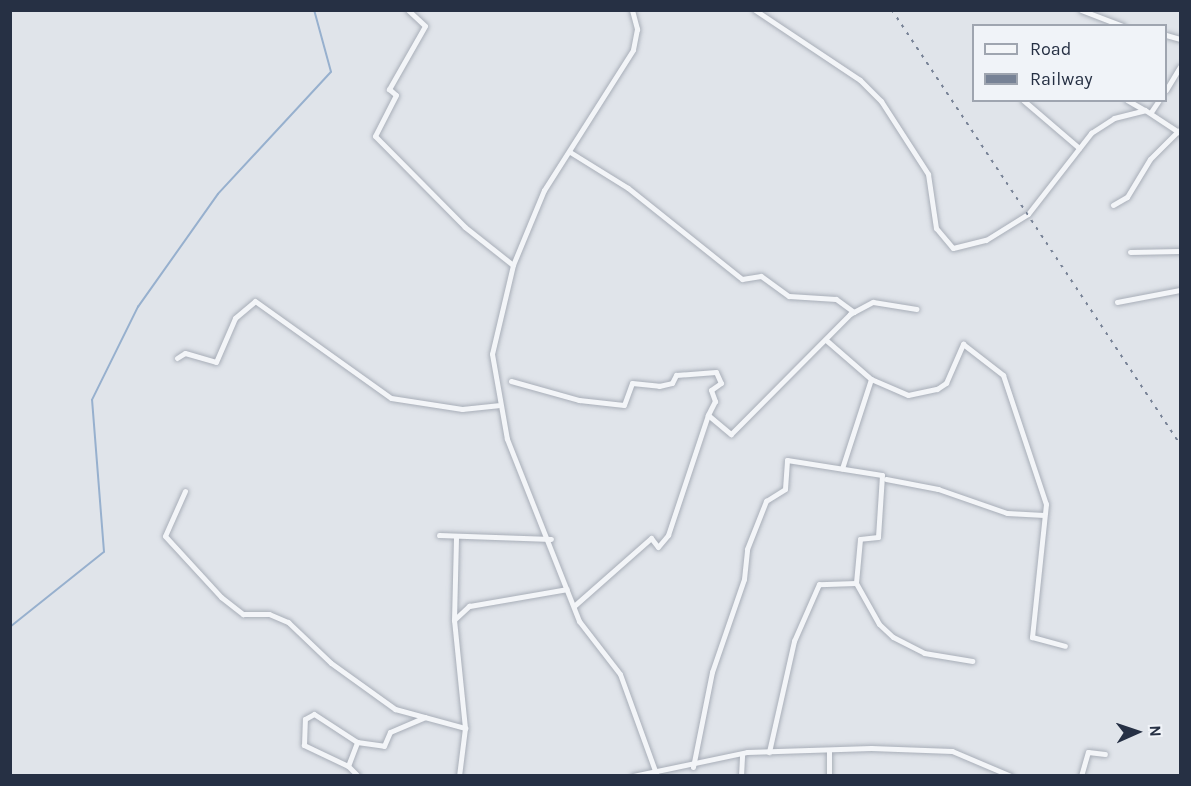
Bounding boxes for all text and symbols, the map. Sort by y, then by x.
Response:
legend [972,24,1167,102]
text: Road [1030,38,1071,60]
text: Railway [1030,68,1093,90]
north arrow [1107,702,1167,762]
text: N [1146,725,1165,737]

